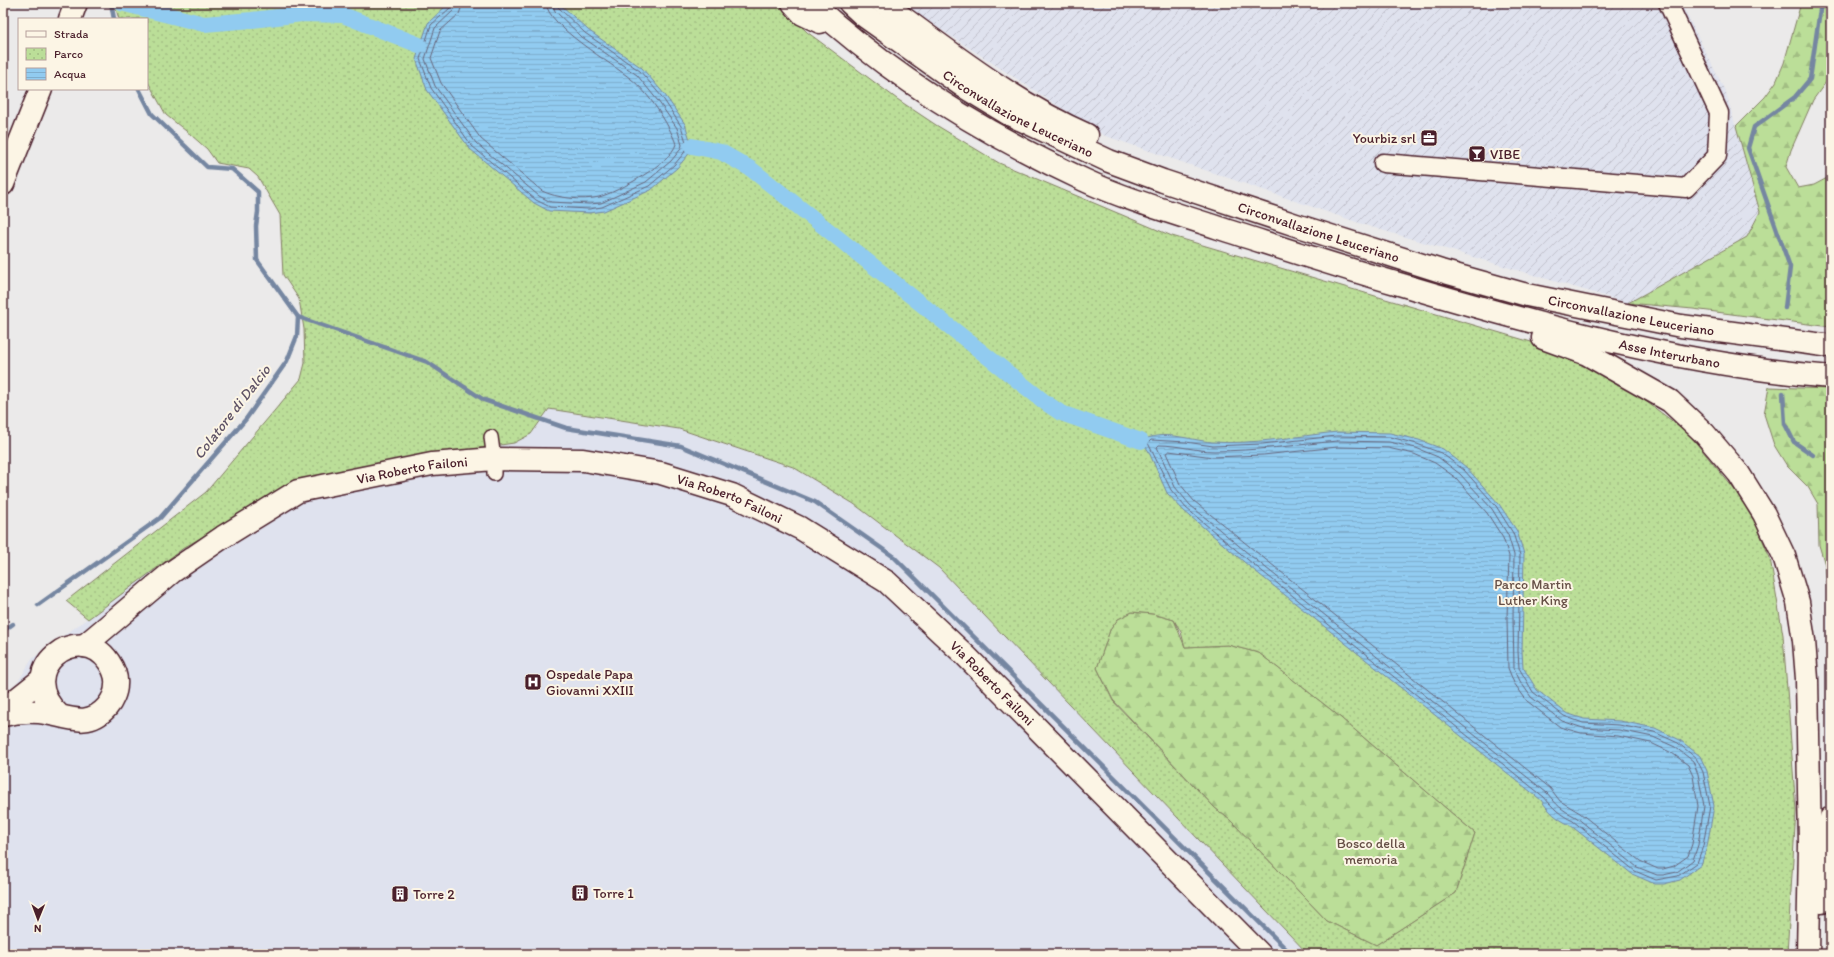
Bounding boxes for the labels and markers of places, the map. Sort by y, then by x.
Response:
office icon: Yourbiz srl [1419,128,1439,148]
place label: Yourbiz srl [1353,130,1416,147]
bar icon: VIBE [1467,144,1487,164]
place label: VIBE [1490,146,1520,163]
place label: Ospedale Papa Giovanni XXIII [546,666,634,699]
hospital icon: Ospedale Papa Giovanni XXIII [523,672,543,692]
building icon: Torre 1 [570,883,590,903]
building icon: Torre 2 [390,884,410,904]
place label: Torre 1 [593,885,634,902]
place label: Torre 2 [413,886,455,903]

